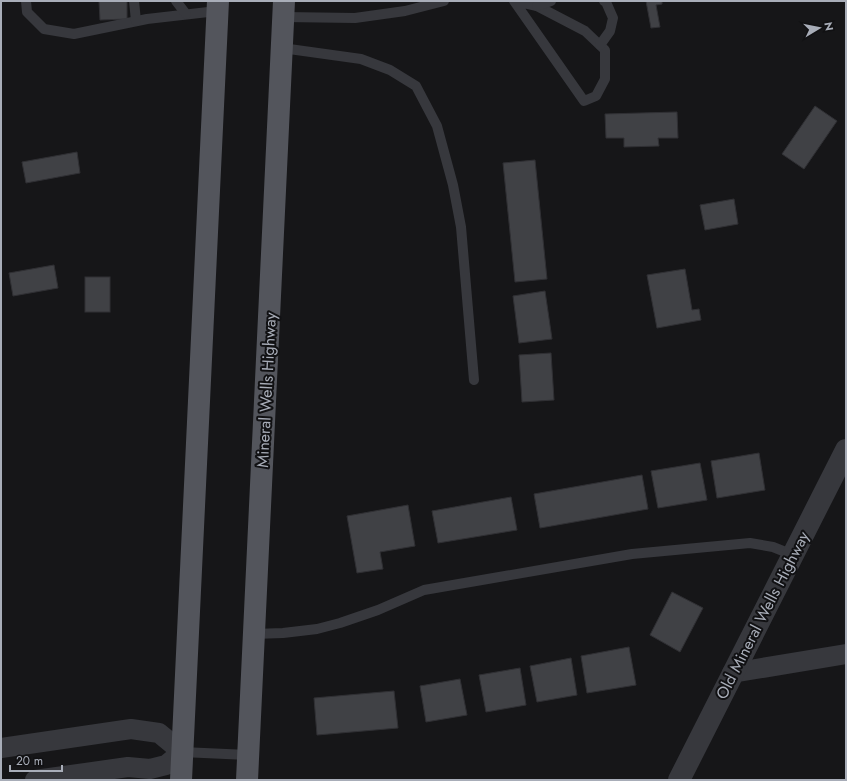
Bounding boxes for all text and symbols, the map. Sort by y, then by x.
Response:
north arrow [799,8,839,48]
text: N [820,21,837,32]
street label: Mineral Wells Highway [251,311,282,468]
street label: Old Mineral Wells Highway [710,526,815,703]
scale bar [10,747,62,773]
text: 20 m [16,752,43,770]

